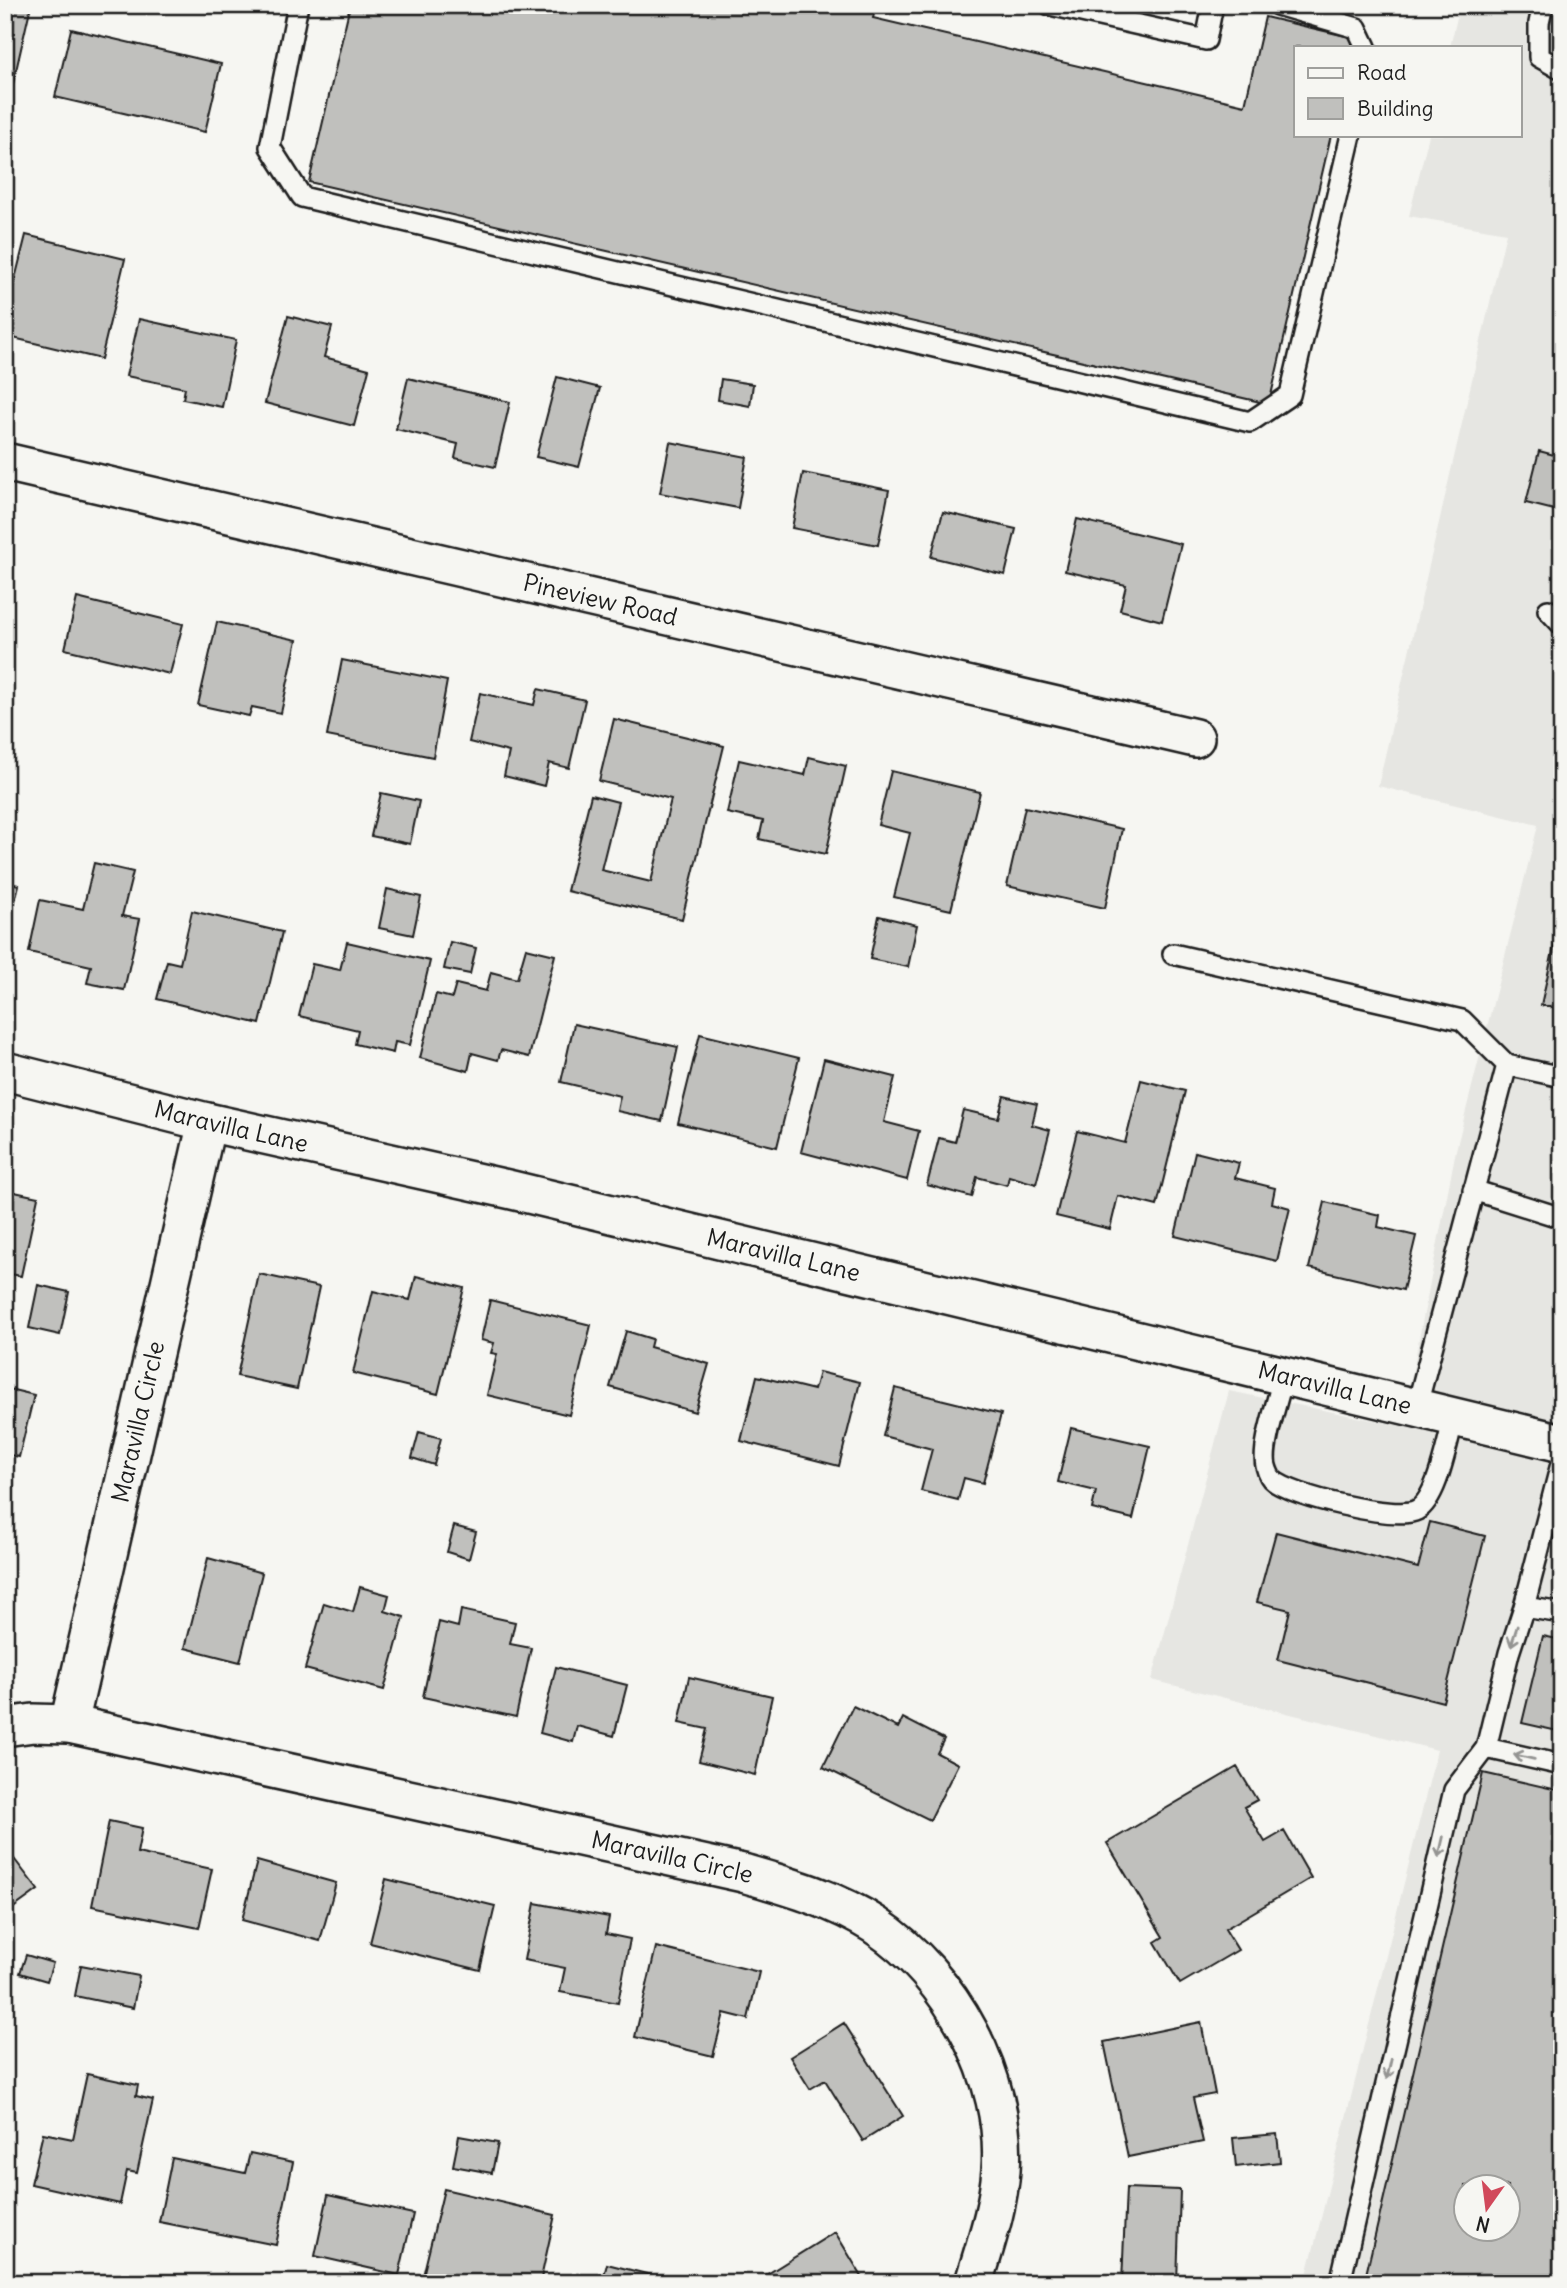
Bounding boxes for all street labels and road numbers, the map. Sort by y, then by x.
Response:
street label: Pineview Road [520,567,681,631]
street label: Maravilla Lane [151,1093,311,1158]
street label: Maravilla Lane [704,1221,863,1287]
street label: Maravilla Circle [104,1338,170,1505]
street label: Maravilla Lane [1255,1354,1415,1420]
street label: Maravilla Circle [589,1824,757,1889]

